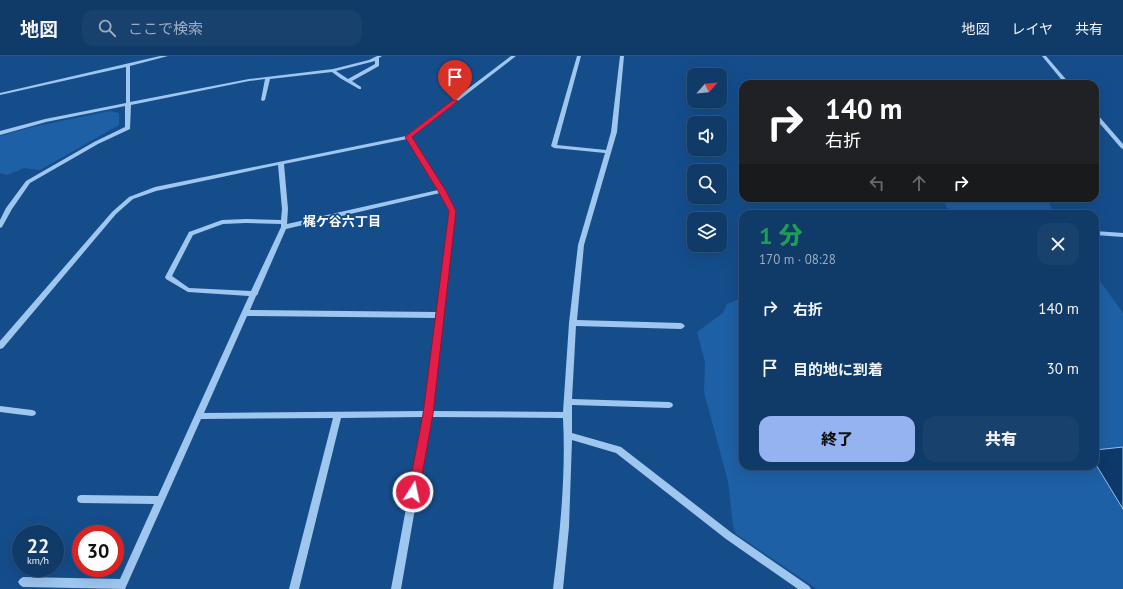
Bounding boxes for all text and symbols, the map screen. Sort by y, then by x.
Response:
search box [82,10,362,46]
text: 地図 [20,17,58,41]
icon: search [96,17,118,39]
text: ここで検索 [128,19,203,38]
text: 地図 [961,20,989,38]
text: レイヤ [1011,20,1053,38]
text: 共有 [1075,20,1103,38]
pin [438,60,472,101]
icon: arrive [444,66,466,88]
north arrow [687,68,727,108]
map controls [687,68,727,252]
text: 140 m [825,90,902,127]
icon: right [759,96,811,148]
button: sound [687,116,727,156]
text: 右折 [825,129,861,152]
button: search [687,164,727,204]
icon: left [866,172,888,194]
icon: ahead [908,172,930,194]
icon: right [950,172,972,194]
button: layers [687,212,727,252]
district label: 梶ケ谷六丁目 [303,213,381,230]
text: 1 分 [759,220,803,251]
button: close [1037,223,1079,265]
text: 170 m · 08:28 [759,251,836,268]
icon: right [759,297,781,319]
text: 140 m [1038,299,1079,318]
text: 右折 [793,300,823,319]
icon: arrive [759,357,781,379]
text: 30 m [1046,359,1079,378]
text: 目的地に到着 [793,360,883,379]
button: 終了 [759,416,915,462]
button: 共有 [923,416,1079,462]
position arrow [392,471,434,513]
speed limit sign: 30 [72,525,124,577]
text: 22 [27,533,49,559]
text: km/h [27,554,49,567]

